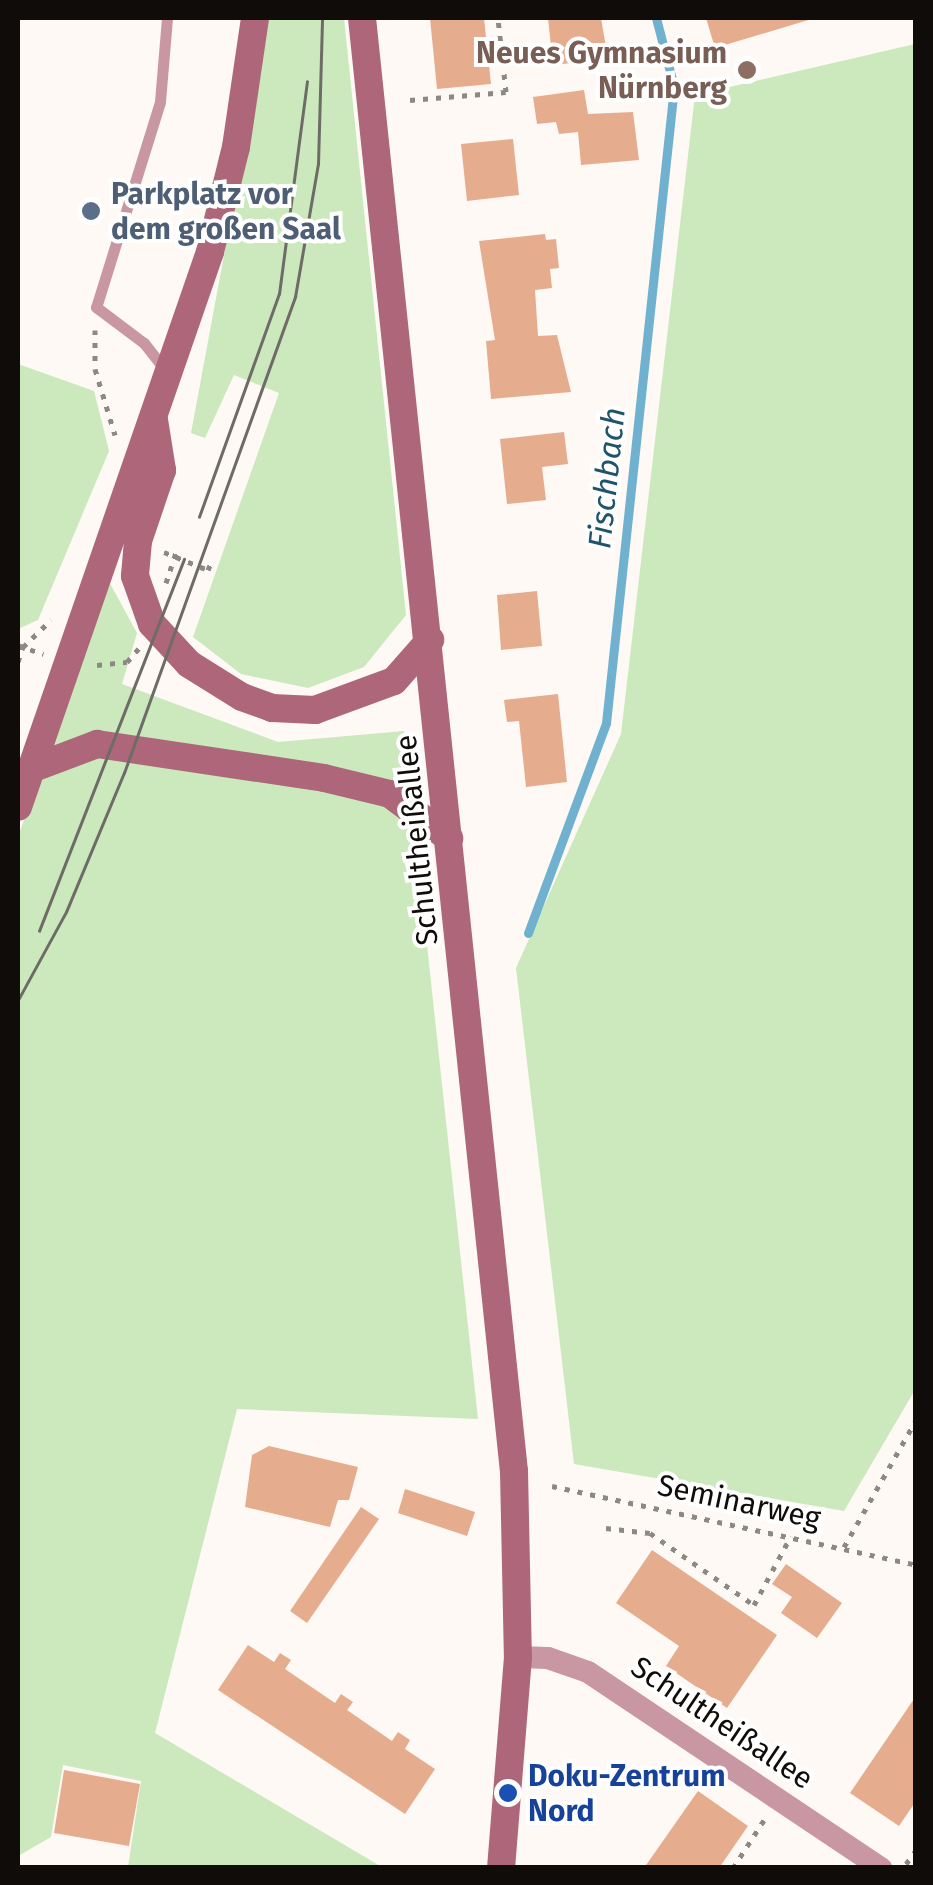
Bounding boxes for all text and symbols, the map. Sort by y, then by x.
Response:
place label: Neues Gymnasium Nürnberg [476,35,727,106]
marker: Neues Gymnasium Nürnberg [736,59,758,81]
place label: Parkplatz vor dem großen Saal [111,176,341,246]
marker: Parkplatz vor dem großen Saal [80,200,102,222]
water label: Fischbach [580,405,634,551]
street label: Schultheißallee [388,733,446,947]
street label: Seminarweg [654,1467,824,1537]
street label: Schultheißallee [624,1649,820,1797]
place label: Doku-Zentrum Nord [528,1758,725,1828]
marker: Doku-Zentrum Nord [497,1782,519,1804]

